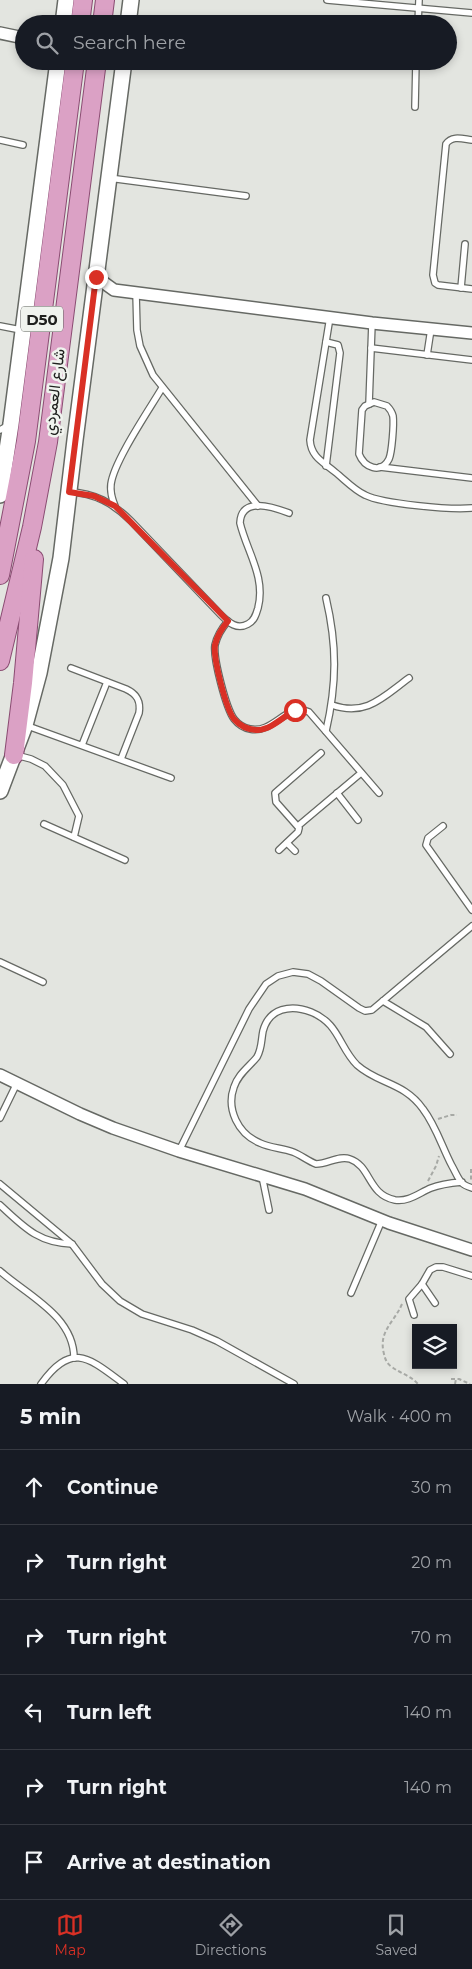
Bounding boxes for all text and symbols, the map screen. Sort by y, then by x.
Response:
search box [15,15,457,70]
icon: search [33,29,61,57]
text: Search here [73,31,186,54]
route end [85,266,108,289]
road number: D50 [21,306,63,332]
street label: شارع العمردي [39,348,73,437]
route start [284,699,307,722]
map controls [412,1324,457,1369]
button: layers [412,1324,457,1369]
text: 5 min [20,1404,81,1429]
text: Walk · 400 m [346,1407,452,1426]
icon: ahead [20,1473,48,1501]
text: Continue [67,1476,158,1499]
text: 30 m [411,1478,452,1497]
icon: right [20,1548,48,1576]
text: Turn right [67,1551,167,1574]
text: 20 m [411,1553,452,1572]
icon: right [20,1623,48,1651]
text: Turn right [67,1626,167,1649]
text: 70 m [411,1628,452,1647]
icon: left [20,1698,48,1726]
text: Turn left [67,1701,152,1724]
text: 140 m [404,1703,452,1722]
icon: right [20,1773,48,1801]
text: Turn right [67,1776,167,1799]
text: 140 m [404,1778,452,1797]
icon: arrive [20,1848,48,1876]
text: Arrive at destination [67,1851,271,1874]
tab: Map [55,1911,86,1959]
tab: Directions [195,1911,266,1959]
tab: Saved [375,1911,417,1959]

